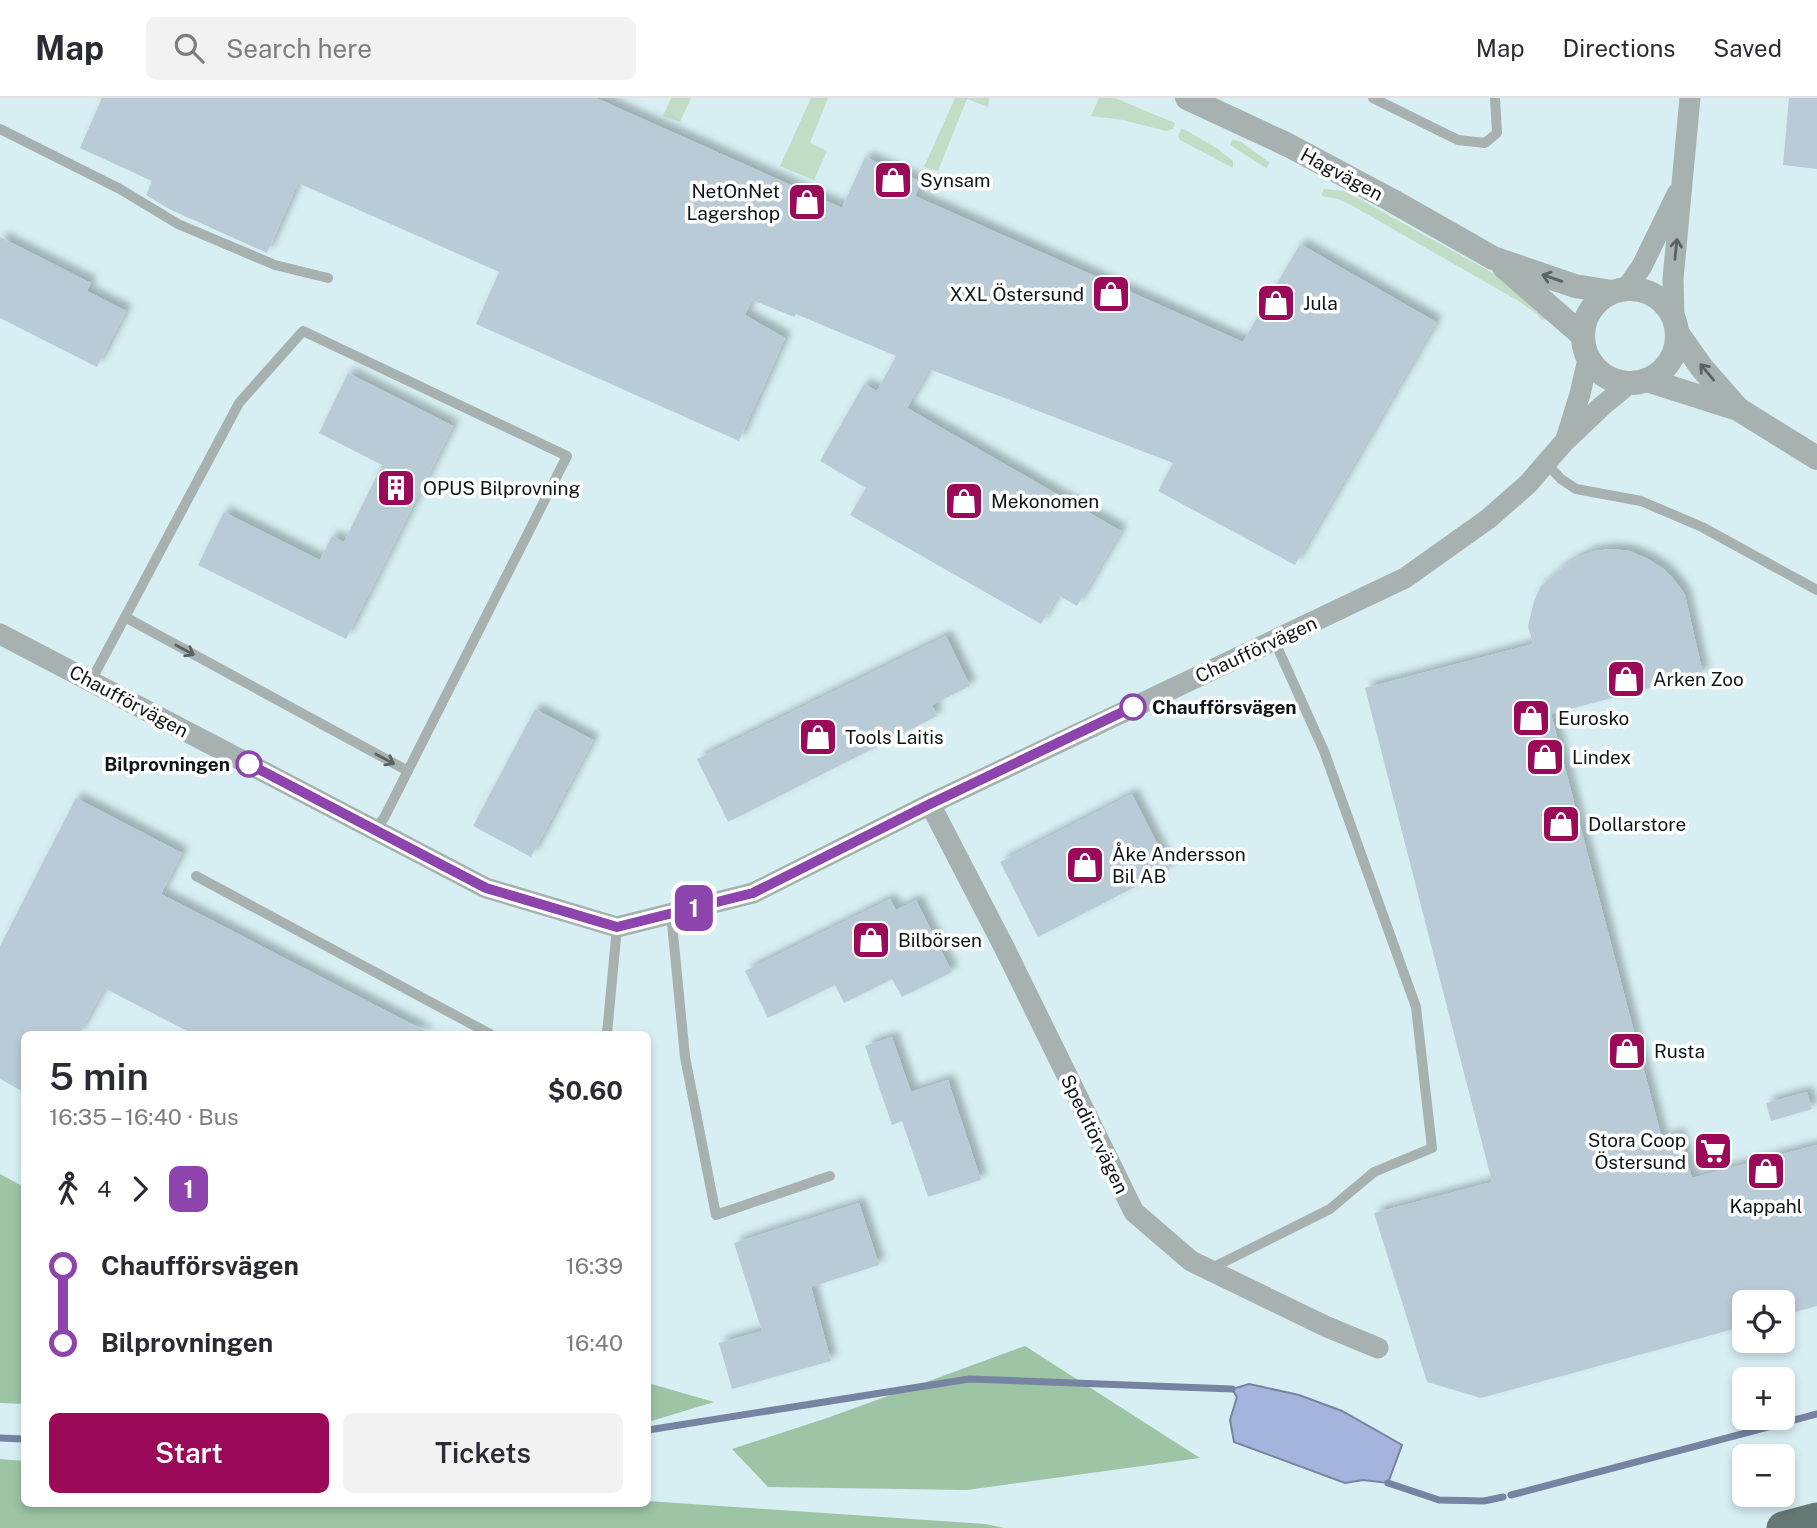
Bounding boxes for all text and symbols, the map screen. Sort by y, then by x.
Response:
search box [146,17,636,80]
text: Map [35,29,104,67]
icon: search [170,29,208,67]
text: Search here [226,33,372,64]
text: Map [1476,34,1525,62]
text: Directions [1563,34,1675,62]
text: Saved [1713,34,1782,62]
street label: Hagvägen [1297,143,1387,205]
shop icon: Synsam [872,159,914,201]
place label: Synsam [920,169,990,191]
place label: NetOnNet Lagershop [687,180,780,224]
shop icon: NetOnNet Lagershop [786,181,828,223]
one-way arrow [1670,238,1683,261]
one-way arrow [1541,271,1563,283]
shop icon: XXL Östersund [1090,273,1132,315]
shop icon: Jula [1255,282,1297,324]
place label: XXL Östersund [950,283,1084,305]
place label: Jula [1303,292,1338,314]
one-way arrow [1699,364,1715,382]
building icon: OPUS Bilprovning [375,467,417,509]
place label: OPUS Bilprovning [423,477,580,499]
shop icon: Mekonomen [943,480,985,522]
place label: Mekonomen [991,490,1099,512]
street label: Chaufförvägen [1192,611,1320,687]
one-way arrow [174,644,195,657]
shop icon: Arken Zoo [1605,658,1647,700]
street label: Chaufförvägen [66,660,192,742]
place label: Arken Zoo [1653,668,1744,690]
marker: Chaufförsvägen [1120,694,1146,720]
place label: Chaufförsvägen [1152,696,1297,718]
shop icon: Eurosko [1510,697,1552,739]
place label: Eurosko [1558,707,1629,729]
shop icon: Tools Laitis [797,716,839,758]
place label: Tools Laitis [845,726,944,748]
shop icon: Lindex [1524,736,1566,778]
place label: Lindex [1572,746,1631,768]
marker: Bilprovningen [236,751,262,777]
one-way arrow [374,752,395,766]
place label: Bilprovningen [104,753,230,775]
shop icon: Dollarstore [1540,803,1582,845]
place label: Dollarstore [1588,813,1686,835]
place label: Åke Andersson Bil AB [1112,842,1246,887]
shop icon: Åke Andersson Bil AB [1064,844,1106,886]
line badge: 1 [671,885,717,931]
text: 1 [689,894,699,922]
shop icon: Bilbörsen [850,919,892,961]
place label: Bilbörsen [898,929,982,951]
shop icon: Rusta [1606,1030,1648,1072]
place label: Rusta [1654,1040,1705,1062]
text: 5 min [49,1054,149,1099]
street label: Speditörvägen [1057,1071,1133,1197]
text: $0.60 [548,1075,623,1106]
text: 16:35 – 16:40 · Bus [49,1103,239,1130]
place label: Stora Coop Östersund [1588,1129,1686,1173]
supermarket icon: Stora Coop Östersund [1692,1130,1734,1172]
shop icon: Kappahl [1745,1150,1787,1192]
icon: walk [49,1170,87,1208]
icon: forward [121,1170,159,1208]
text: 4 [97,1175,111,1202]
text: 1 [183,1175,194,1203]
place label: Kappahl [1729,1195,1803,1217]
text: Chaufförsvägen [101,1250,299,1281]
text: 16:39 [565,1252,623,1279]
map controls [1732,1290,1795,1507]
button: locate [1732,1290,1795,1353]
text: Bilprovningen [101,1327,273,1358]
text: 16:40 [566,1329,623,1356]
button: + [1732,1367,1795,1430]
button: Start [49,1413,329,1493]
button: Tickets [343,1413,623,1493]
button: − [1732,1444,1795,1507]

